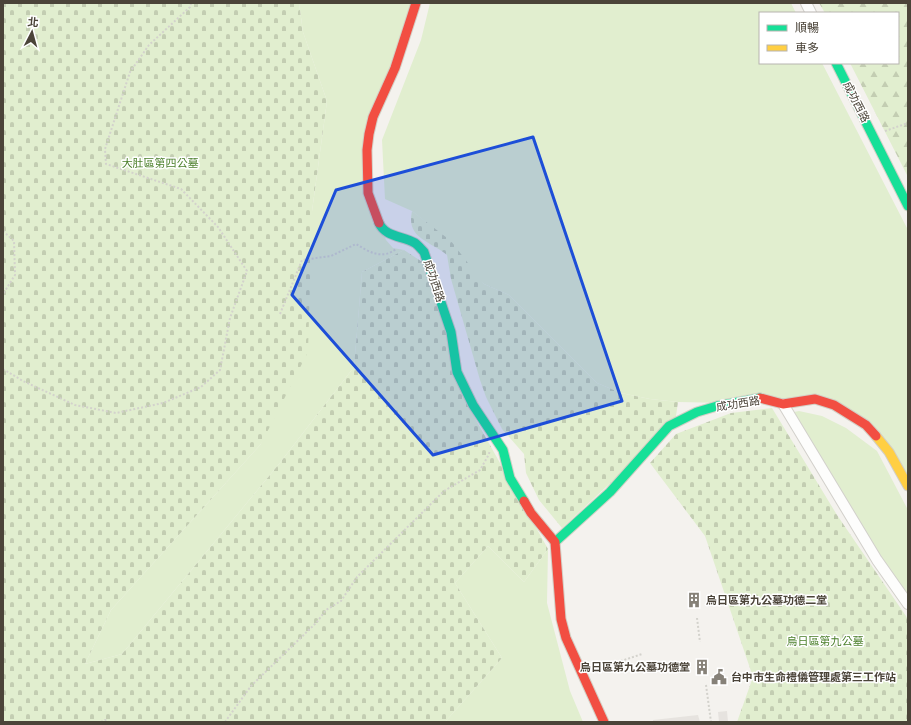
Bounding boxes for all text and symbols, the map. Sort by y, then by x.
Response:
north arrow [12,12,52,52]
legend [759,12,899,64]
text: 北 [27,16,39,30]
text: 順暢 [795,21,819,35]
text: 車多 [795,41,819,55]
street label: 成功西路 [840,79,872,125]
park label: 大肚區第四公墓 [122,157,199,170]
street label: 成功西路 [421,258,447,304]
street label: 成功西路 [715,394,761,414]
building icon: 烏日區第九公墓功德二堂 [685,591,703,609]
place label: 烏日區第九公墓功德二堂 [706,594,827,607]
park label: 烏日區第九公墓 [787,635,864,648]
building icon: 烏日區第九公墓功德堂 [693,658,711,676]
place label: 烏日區第九公墓功德堂 [580,661,690,674]
public building icon: 台中市生命禮儀管理處第三工作站 [710,668,728,686]
place label: 台中市生命禮儀管理處第三工作站 [731,671,896,684]

